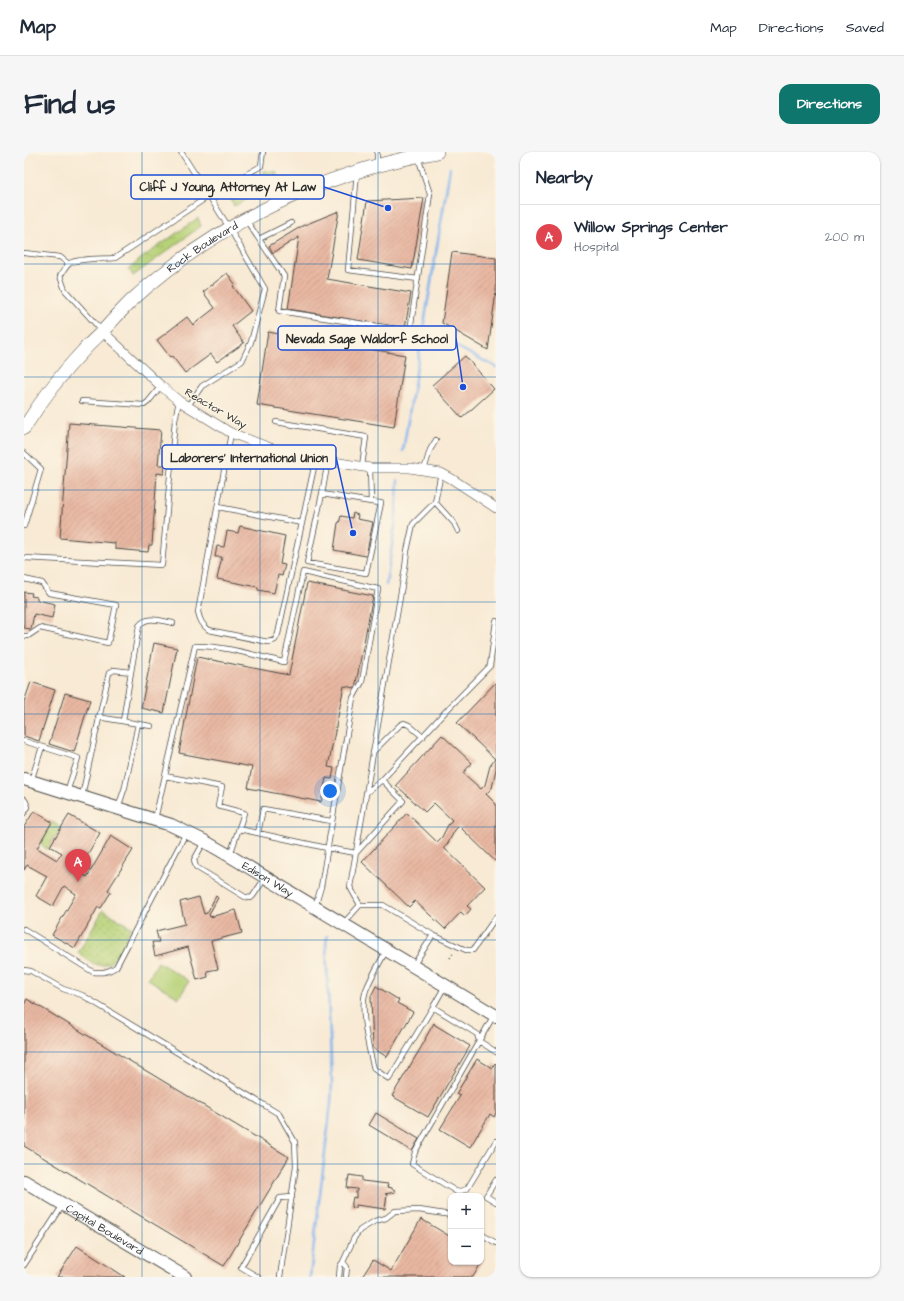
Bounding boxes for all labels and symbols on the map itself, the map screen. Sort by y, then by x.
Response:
callout: Cliff J Young, Attorney At Law [131,175,324,199]
text: Cliff J Young, Attorney At Law [140,179,317,198]
street label: Rock Boulevard [164,218,241,276]
callout: Nevada Sage Waldorf School [278,326,456,350]
text: Nevada Sage Waldorf School [286,331,448,350]
street label: Reactor Way [181,385,250,433]
callout: Laborers' International Union [162,445,336,469]
text: Laborers' International Union [170,450,328,467]
your location [320,781,340,801]
pin: A [65,849,91,882]
street label: Edison Way [239,858,296,901]
street label: Capital Boulevard [63,1201,146,1259]

